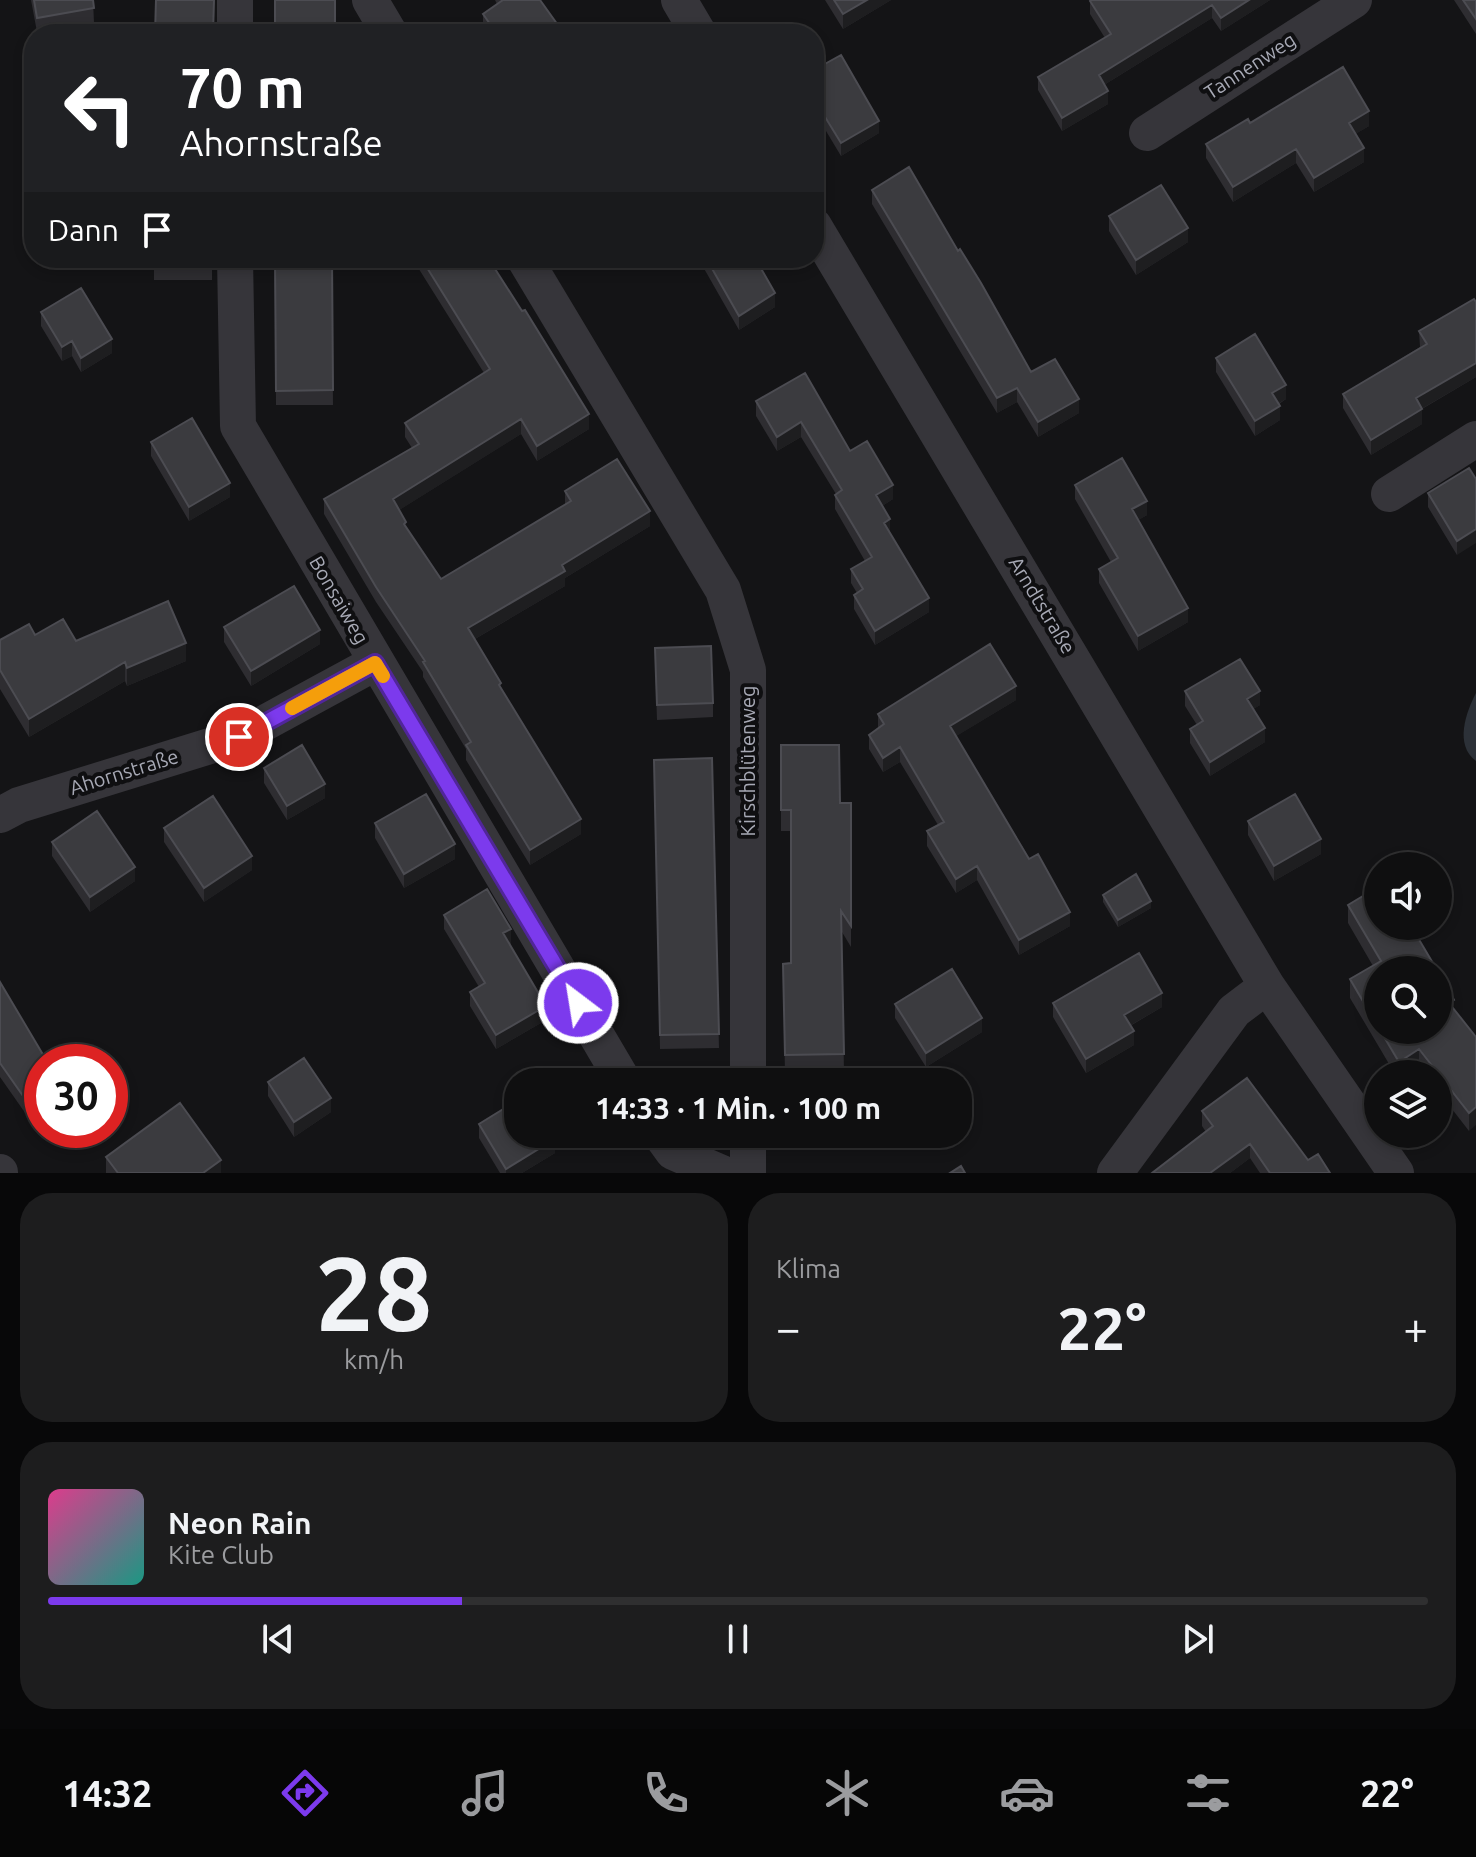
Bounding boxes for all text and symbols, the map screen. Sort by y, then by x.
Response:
street label: Tannenweg [1200,28,1300,104]
icon: left [48,56,152,160]
text: 70 m [180,56,305,119]
text: Ahornstraße [180,122,383,163]
icon: arrive [135,208,179,252]
text: Dann [48,213,119,247]
street label: Bonsaiweg [305,552,374,648]
street label: Arndtstraße [1004,552,1080,657]
street label: Kirschblütenweg [736,685,759,837]
pin [205,703,273,771]
icon: arrive [217,715,261,759]
street label: Ahornstraße [67,744,181,799]
map controls [1364,852,1452,1148]
button: sound [1364,852,1452,940]
button: search [1364,956,1452,1044]
position arrow [536,961,620,1045]
speed limit sign: 30 [24,1044,128,1148]
button: layers [1364,1060,1452,1148]
text: 14:33 · 1 Min. · 100 m [595,1091,881,1125]
text: 28 [315,1234,433,1351]
text: Klima [776,1254,841,1283]
text: 22° [1058,1294,1146,1361]
text: − [776,1303,801,1352]
text: + [1403,1303,1428,1352]
text: km/h [344,1345,404,1374]
text: Neon Rain [168,1506,312,1540]
text: Kite Club [168,1540,274,1569]
icon: previous [256,1617,300,1661]
icon: pause [716,1617,760,1661]
icon: next [1176,1617,1220,1661]
icon: directions [277,1765,333,1821]
icon: music [457,1765,513,1821]
icon: phone [638,1765,694,1821]
icon: climate [819,1765,875,1821]
icon: car [999,1765,1055,1821]
icon: filters [1180,1765,1236,1821]
text: 14:32 [62,1773,152,1814]
text: 22° [1360,1773,1414,1814]

